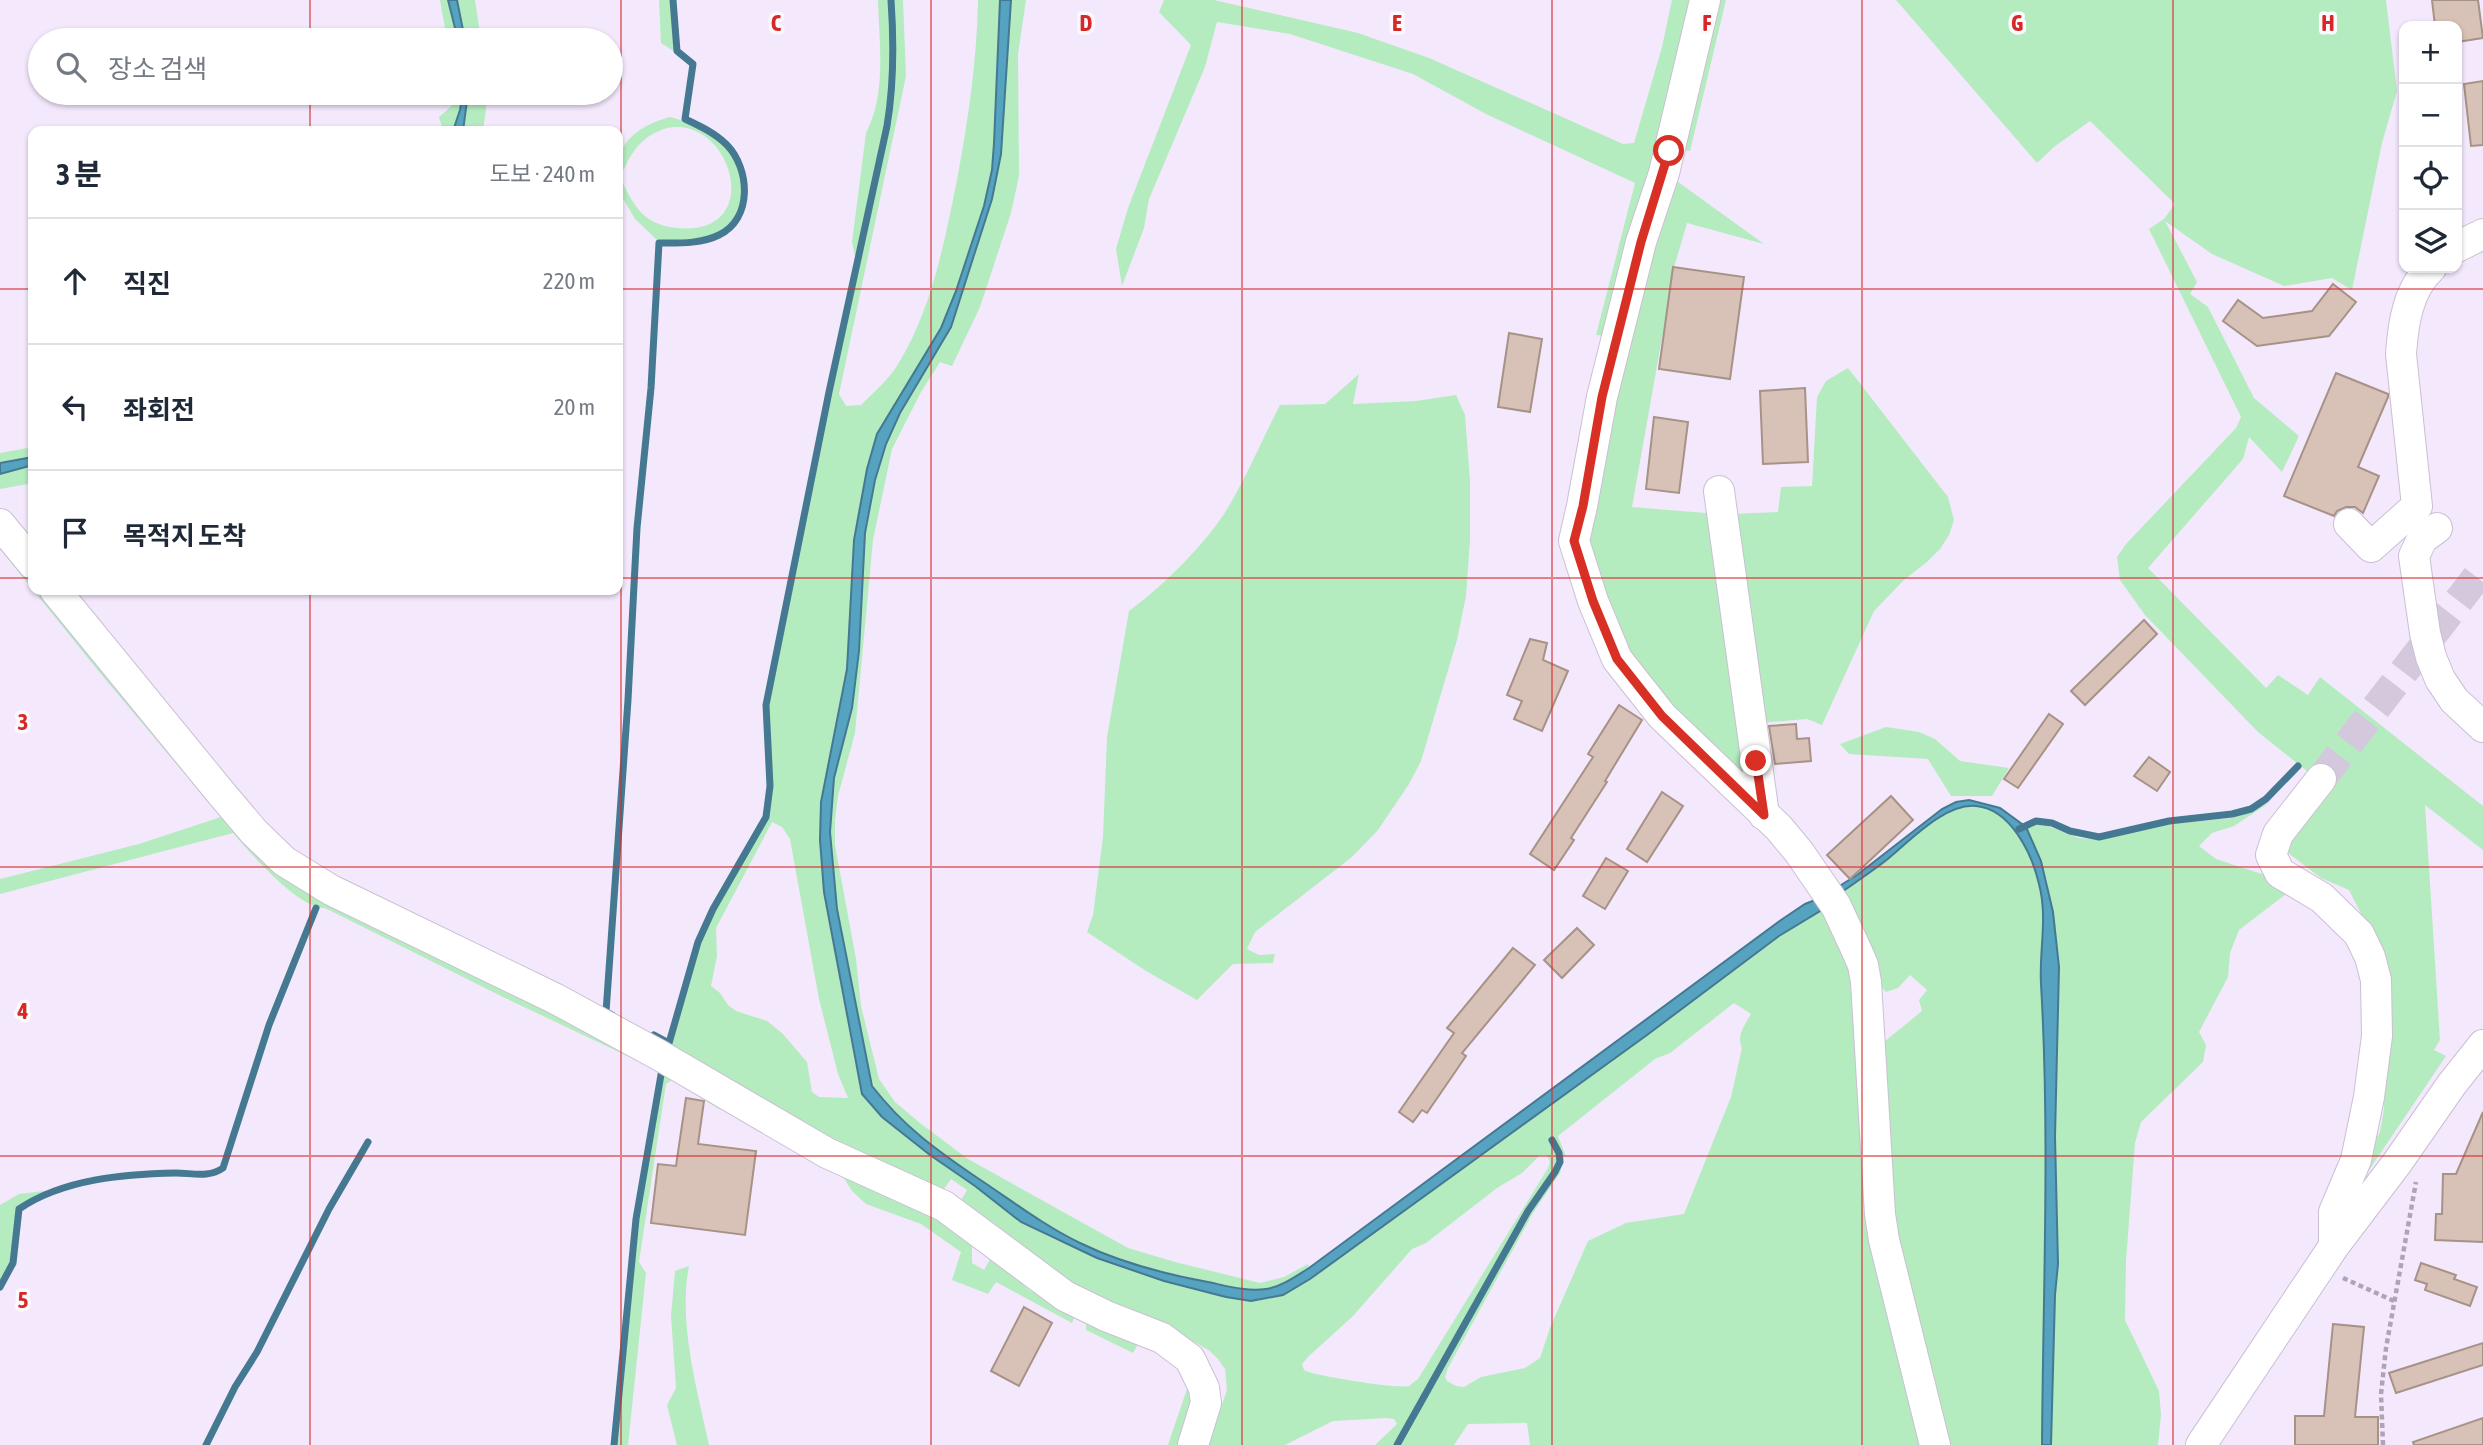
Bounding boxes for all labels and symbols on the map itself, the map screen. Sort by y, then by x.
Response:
text: C [771,10,782,36]
text: D [1080,10,1093,36]
text: E [1392,10,1402,36]
text: F [1702,10,1712,36]
text: G [2011,10,2023,36]
text: H [2321,10,2335,36]
route start [1653,135,1684,166]
text: 3 [18,709,28,735]
route end [1740,745,1771,776]
text: 4 [17,998,29,1024]
text: 5 [18,1287,29,1313]

